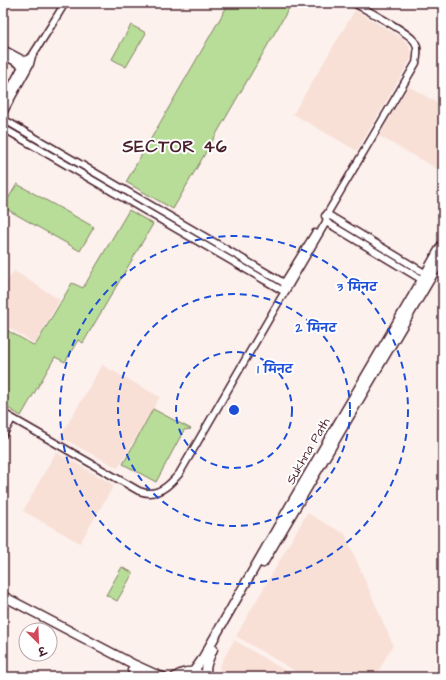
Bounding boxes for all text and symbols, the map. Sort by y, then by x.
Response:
district label: SECTOR 46 [121,135,228,159]
text: 3 मिनट [336,278,378,296]
text: 2 मिनट [295,319,338,337]
text: 1 मिनट [257,360,294,378]
centre of rings [227,403,241,417]
street label: Sukhna Path [282,414,335,488]
north arrow [18,622,58,662]
text: उ [34,642,49,660]

